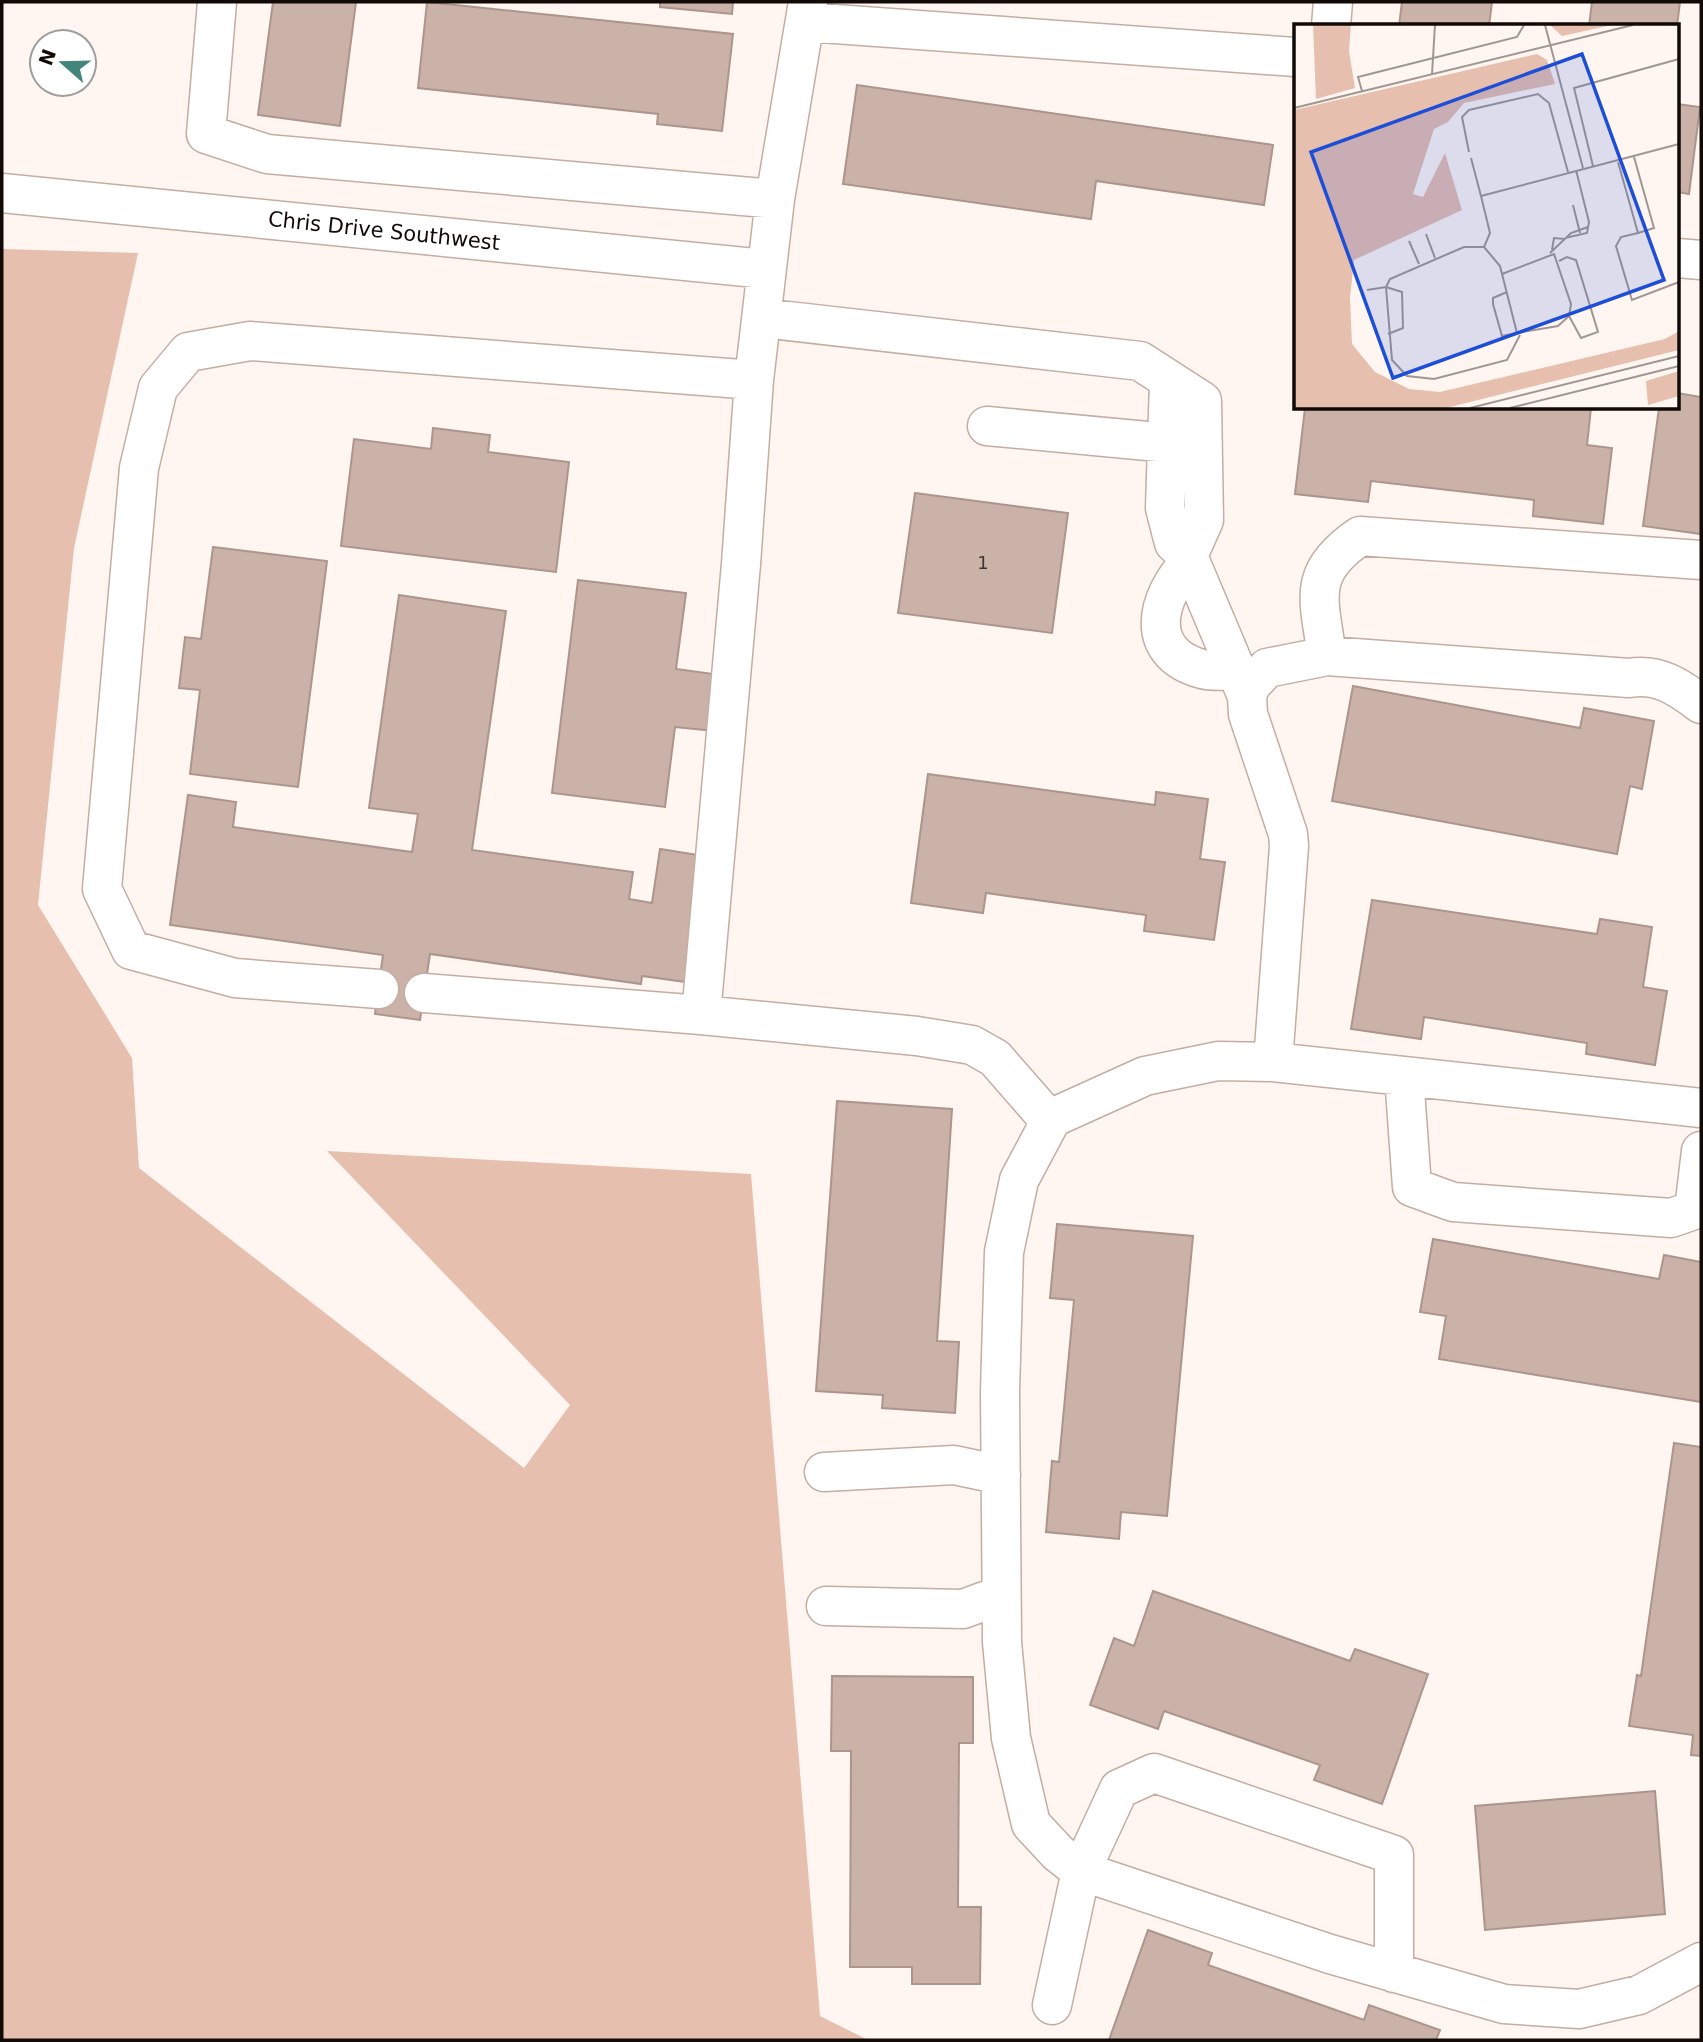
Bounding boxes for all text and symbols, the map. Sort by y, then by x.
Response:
inset map [1294,24,1678,410]
north arrow [28,28,98,98]
text: N [34,46,60,68]
street label: Chris Drive Southwest [267,207,501,255]
house number: 1 [977,552,989,573]

